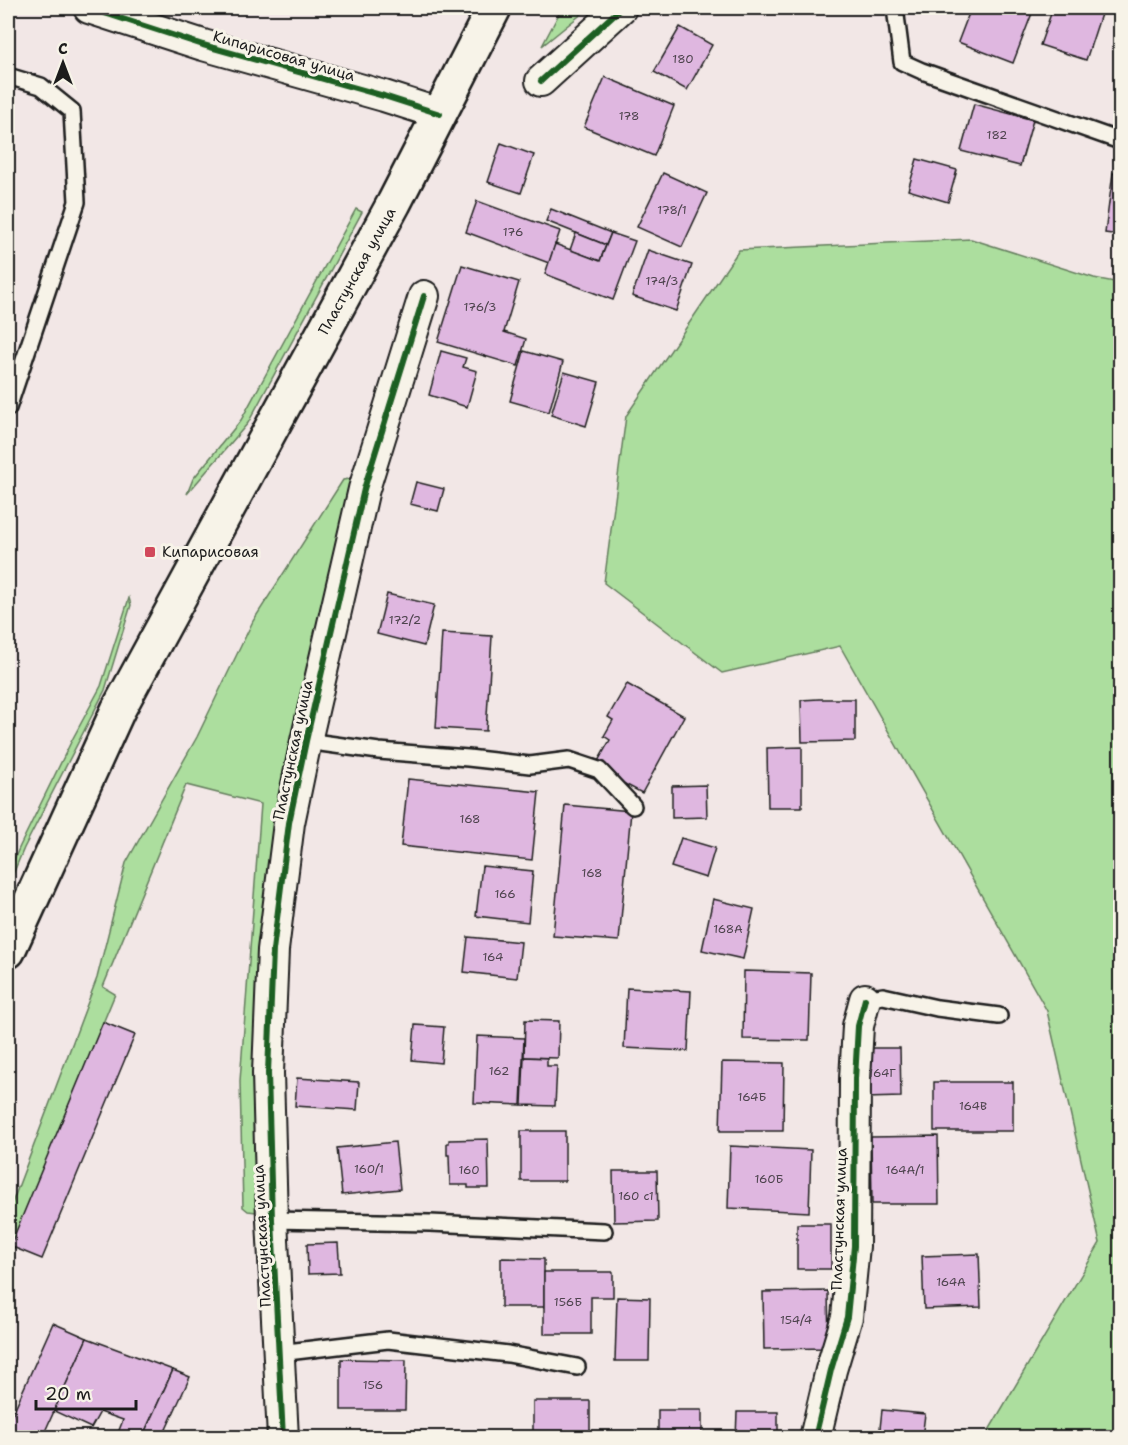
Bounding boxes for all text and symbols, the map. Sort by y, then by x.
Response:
street label: Кипарисовая улица [211,26,358,86]
north arrow [33,33,93,93]
text: С [58,38,68,59]
house number: 180 [672,51,694,67]
house number: 178 [619,108,639,124]
house number: 182 [987,127,1007,143]
house number: 178/1 [657,202,687,218]
street label: Пластунская улица [314,203,401,338]
house number: 176 [503,224,523,240]
house number: 174/3 [645,273,679,289]
house number: 176/3 [463,299,497,315]
place label: Кипарисовая [162,542,259,562]
marker: Кипарисовая [143,545,157,559]
house number: 172/2 [389,612,421,628]
street label: Пластунская улица [268,677,318,822]
house number: 168 [460,811,480,827]
house number: 168 [582,865,602,881]
house number: 166 [494,886,516,902]
house number: 168А [713,921,743,937]
house number: 164 [483,949,503,965]
house number: 162 [489,1063,509,1079]
house number: 164Г [868,1065,896,1081]
house number: 164Б [738,1089,767,1105]
house number: 164В [959,1098,987,1114]
street label: Пластунская улица [827,1147,852,1291]
house number: 160/1 [354,1161,384,1177]
house number: 160 [458,1162,480,1178]
house number: 164А/1 [886,1162,924,1178]
street label: Пластунская улица [248,1164,276,1308]
house number: 160Б [754,1171,784,1187]
house number: 160 c1 [618,1188,654,1204]
house number: 164А [936,1274,966,1290]
house number: 156Б [554,1294,582,1310]
house number: 154/4 [780,1312,812,1328]
scale bar [36,1373,136,1411]
house number: 156 [363,1377,383,1393]
text: 20 m [45,1382,91,1406]

